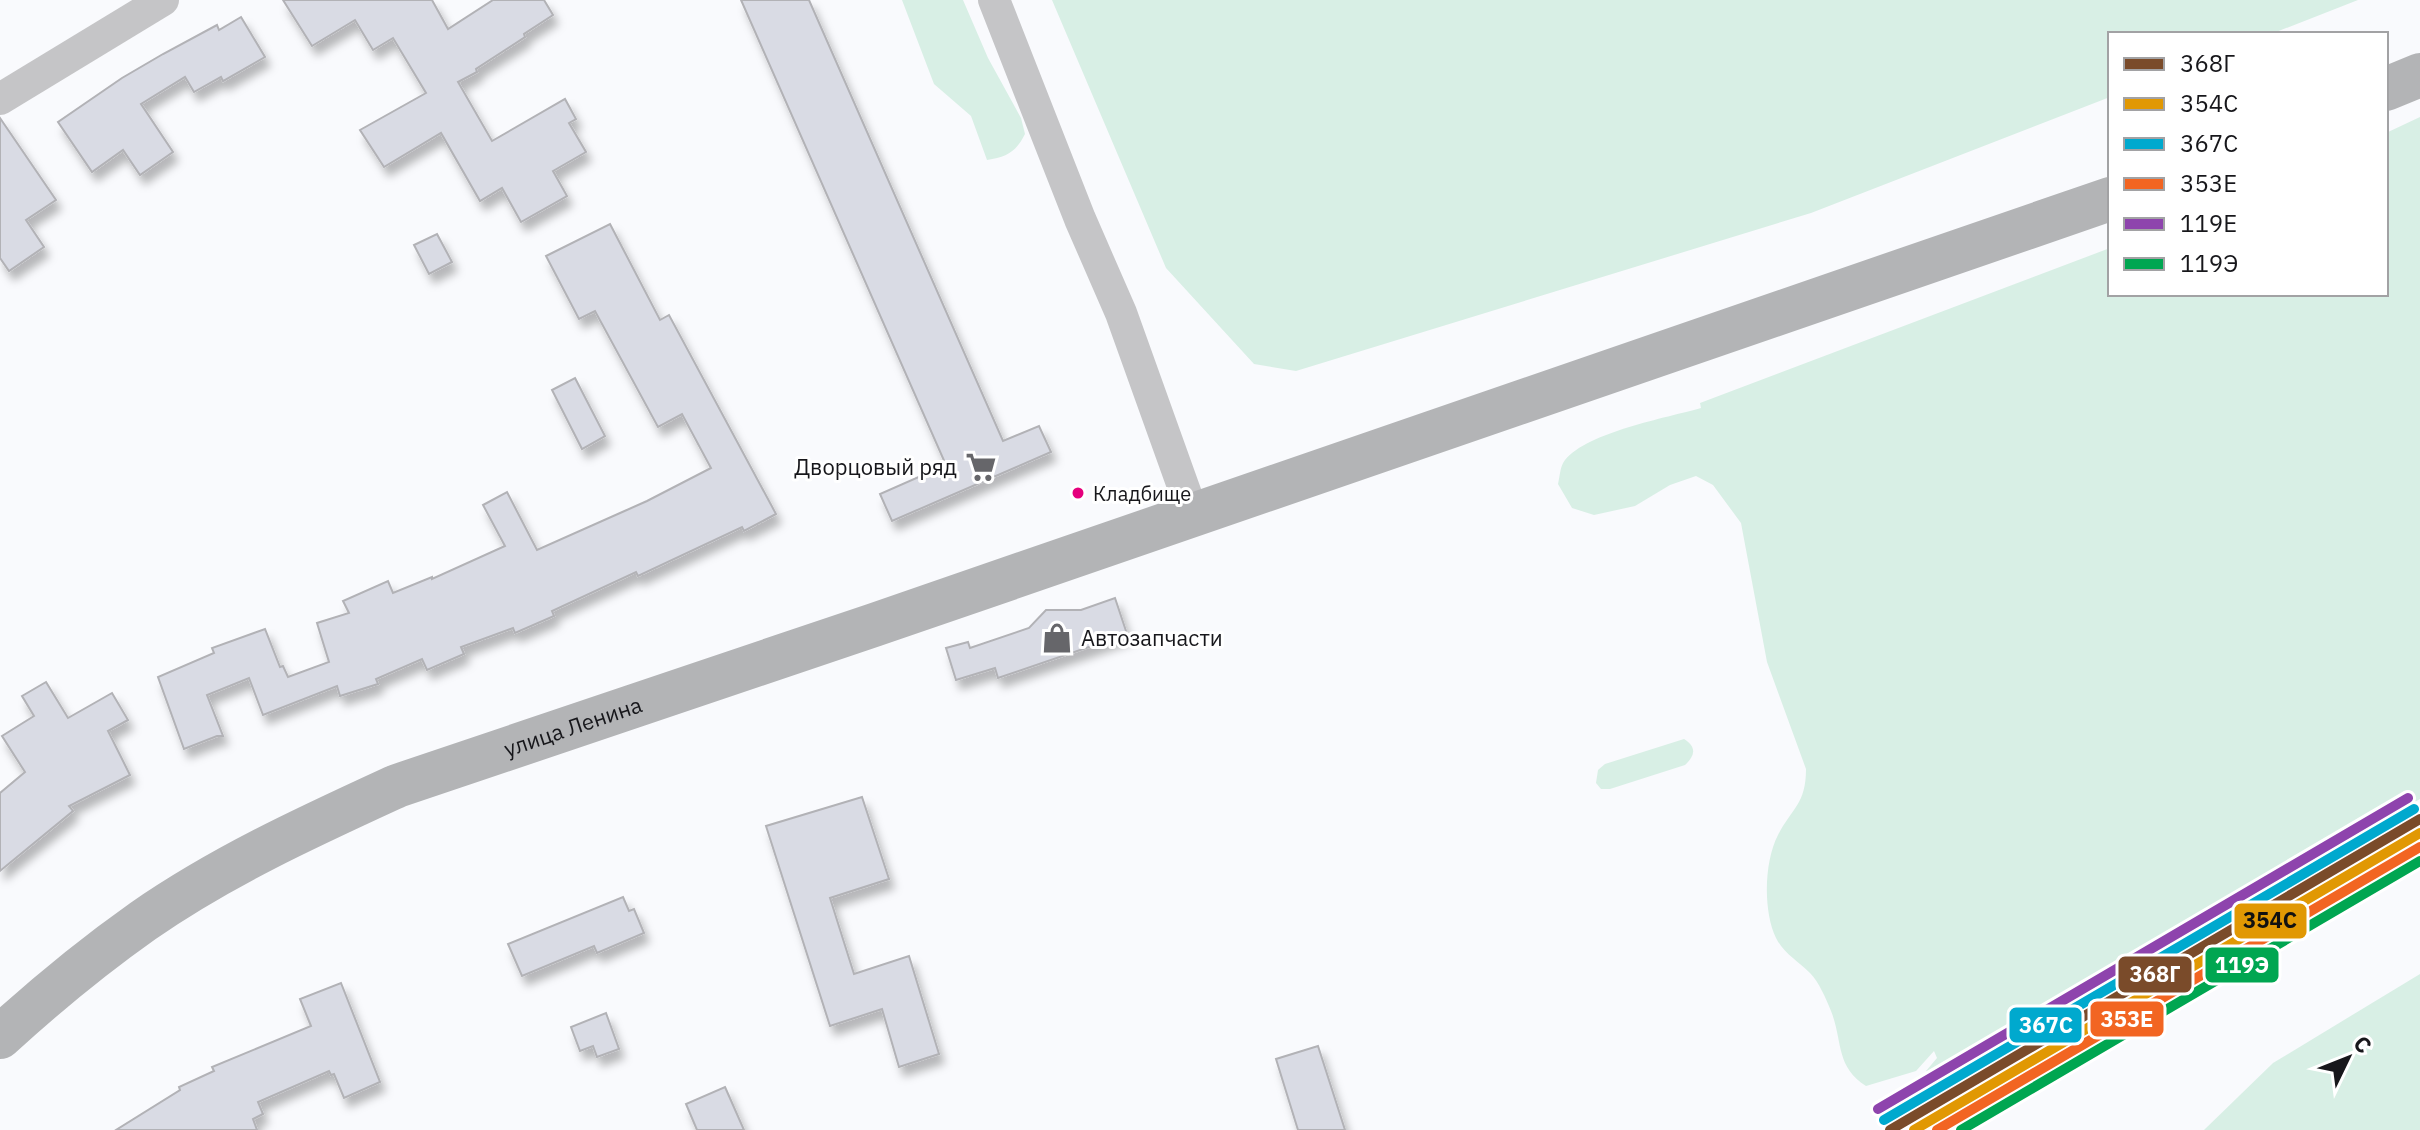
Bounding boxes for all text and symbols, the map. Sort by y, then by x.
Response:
legend [2108,32,2388,296]
text: 368Г [2180,47,2235,79]
text: 354С [2180,87,2238,119]
text: 367С [2180,127,2238,159]
text: 353Е [2180,167,2237,199]
text: 119Е [2180,207,2237,239]
text: 119Э [2180,247,2238,279]
supermarket icon: Дворцовый ряд [964,450,998,484]
place label: Дворцовый ряд [794,452,957,481]
place label: Кладбище [1093,480,1191,507]
marker: Кладбище [1070,485,1086,501]
shop icon: Автозапчасти [1040,621,1074,655]
place label: Автозапчасти [1081,623,1223,652]
street label: улица Ленина [500,689,646,763]
line badge: 354С [2233,902,2308,940]
text: 354С [2243,905,2297,934]
line badge: 119Э [2204,946,2280,984]
text: 119Э [2215,950,2269,979]
line badge: 368Г [2117,955,2193,994]
text: 368Г [2130,959,2180,988]
line badge: 353Е [2089,1000,2165,1038]
text: 353Е [2101,1004,2153,1033]
line badge: 367С [2008,1006,2083,1044]
text: 367С [2019,1010,2073,1039]
north arrow [2308,1018,2388,1098]
text: С [2348,1029,2378,1059]

